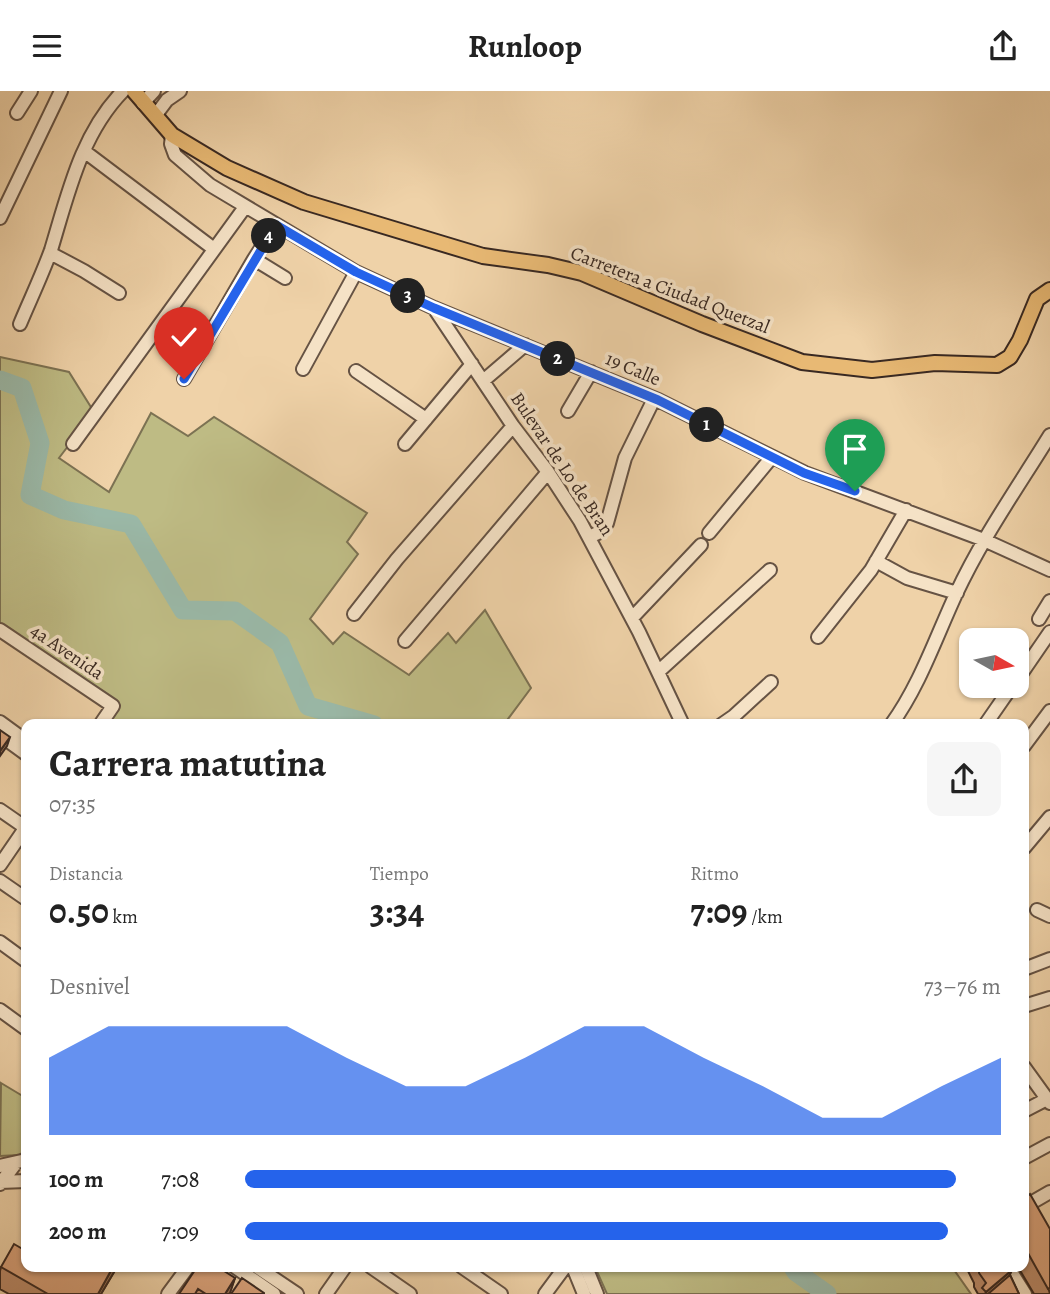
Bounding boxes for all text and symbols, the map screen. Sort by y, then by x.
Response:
text: Runloop [468,24,582,68]
icon: menu [28,27,66,65]
icon: share [984,27,1022,65]
pin: 4 [252,219,286,253]
text: 4 [264,222,273,248]
street label: Carretera a Ciudad Quetzal [567,240,774,340]
pin: 3 [390,279,426,313]
text: 3 [403,282,412,308]
pin [154,307,214,379]
icon: check [165,318,203,356]
pin: 2 [540,341,576,377]
text: 2 [553,345,562,371]
street label: 19 Calle [601,346,665,392]
street label: Bulevar de Lo de Bran [504,387,620,541]
pin: 1 [690,407,724,443]
text: 1 [703,411,710,437]
pin [825,419,885,491]
icon: arrive [836,430,874,468]
street label: 4a Avenida [25,618,109,686]
north arrow [959,628,1029,698]
map controls [959,628,1029,698]
text: Carrera matutina [49,737,326,789]
button: share [927,742,1001,816]
text: 07:35 [49,789,96,820]
text: Distancia [49,861,123,887]
text: Tiempo [370,861,429,887]
text: Ritmo [690,861,739,887]
text: 0.50 [49,887,109,935]
text: 3:34 [370,887,425,935]
text: 7:09 [690,887,747,935]
text: km [109,904,138,930]
text: /km [747,904,783,930]
text: Desnivel [49,971,130,1002]
text: 73–76 m [924,971,1001,1002]
text: 100 m [49,1164,104,1195]
text: 7:08 [161,1164,200,1195]
text: 200 m [49,1216,107,1247]
text: 7:09 [161,1216,199,1247]

